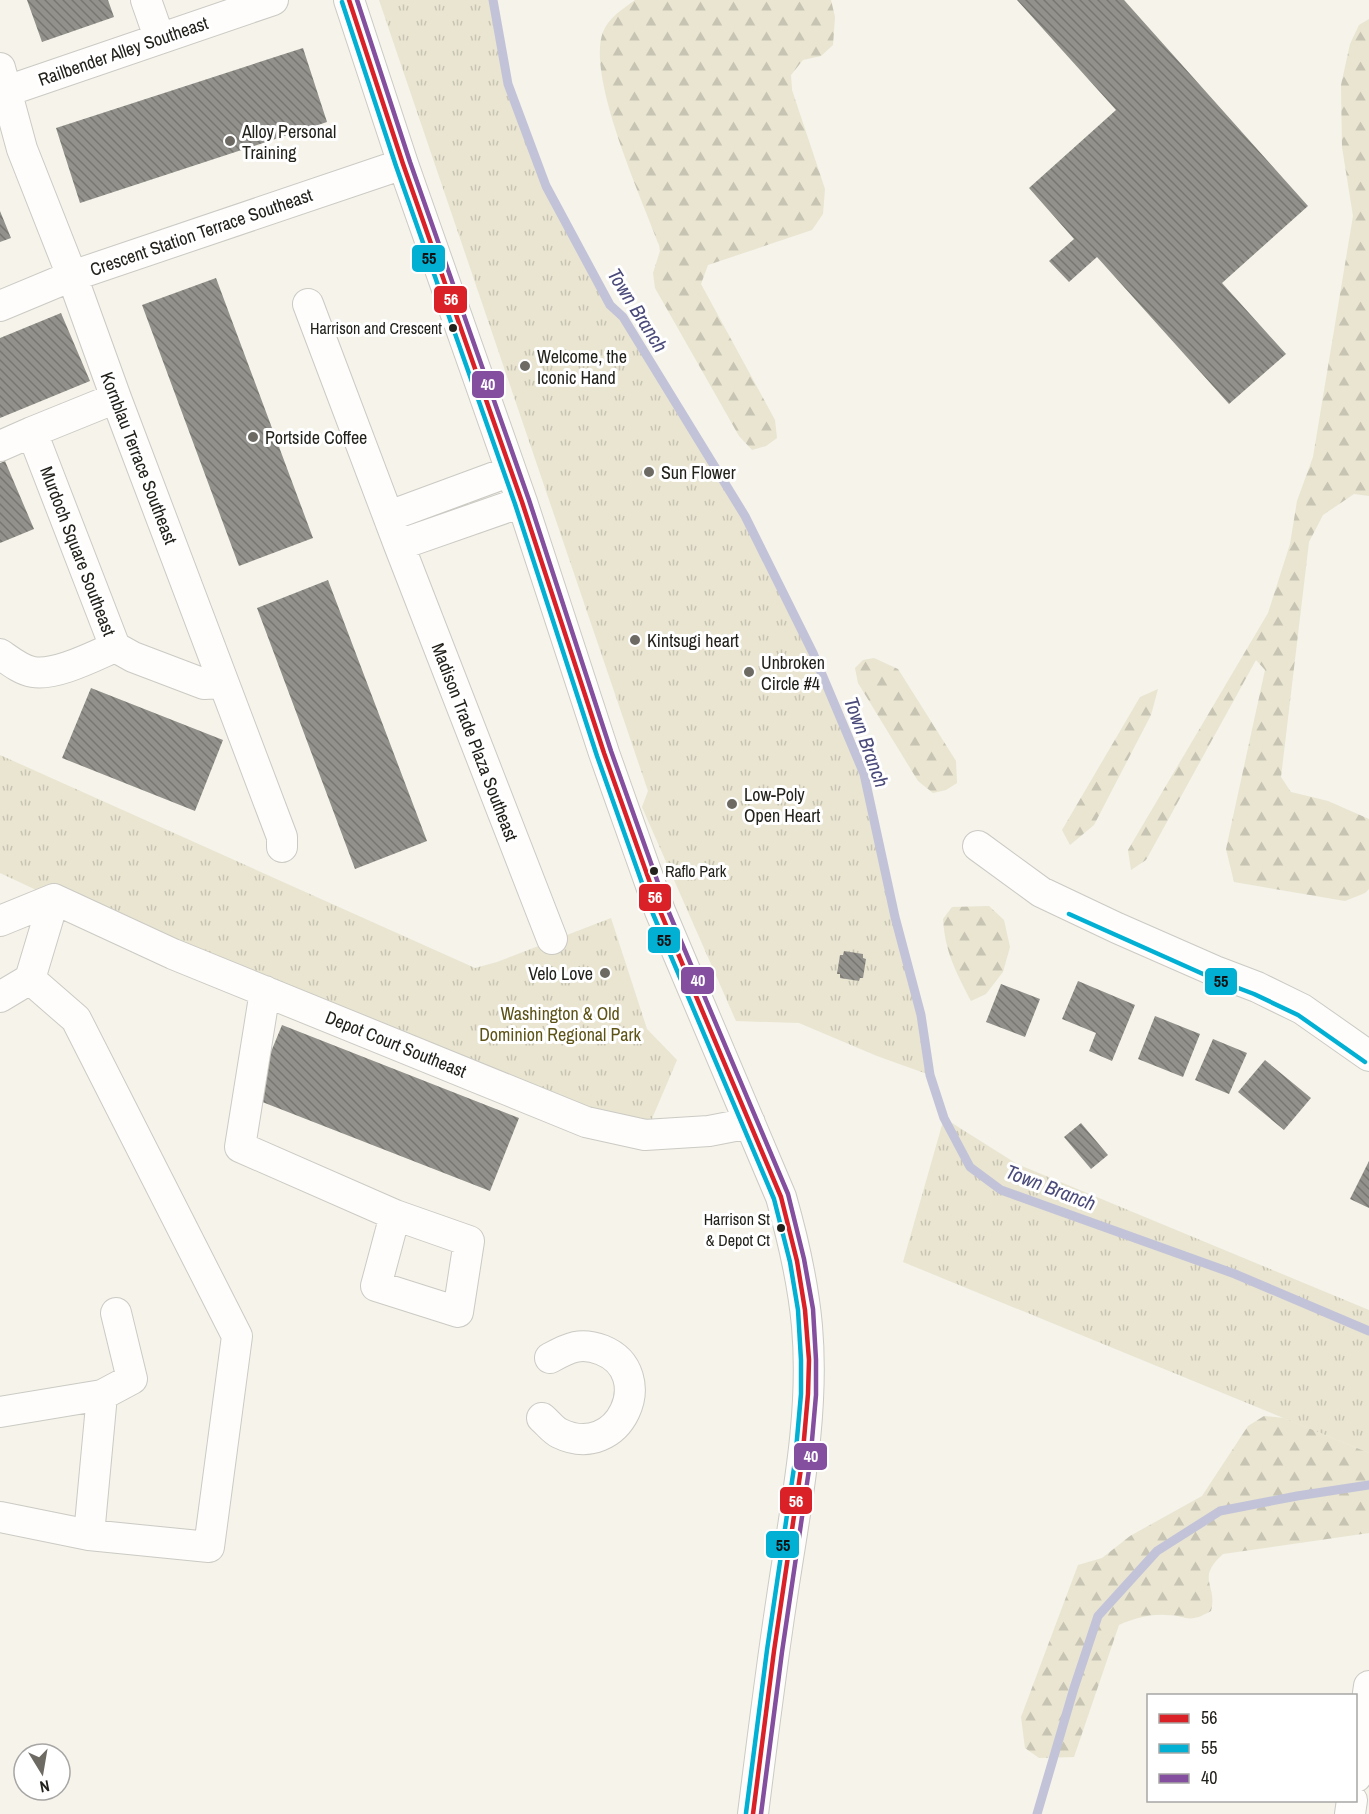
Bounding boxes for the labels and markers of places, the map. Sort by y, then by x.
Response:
place label: Alloy Personal Training [241,119,336,165]
marker: Alloy Personal Training [223,134,237,148]
place label: Harrison and Crescent [310,317,442,339]
marker: Harrison and Crescent [447,322,459,334]
place label: Welcome, the Iconic Hand [537,344,627,390]
marker: Welcome, the Iconic Hand [518,359,532,373]
place label: Portside Coffee [265,425,367,450]
marker: Portside Coffee [246,430,260,444]
place label: Sun Flower [661,460,736,485]
marker: Sun Flower [642,465,656,479]
place label: Kintsugi heart [647,628,739,653]
marker: Kintsugi heart [628,633,642,647]
place label: Unbroken Circle #4 [761,650,825,696]
marker: Unbroken Circle #4 [742,665,756,679]
place label: Low-Poly Open Heart [744,782,820,828]
marker: Low-Poly Open Heart [725,797,739,811]
place label: Raflo Park [665,860,727,882]
marker: Raflo Park [648,865,660,877]
place label: Velo Love [528,961,593,986]
marker: Velo Love [598,966,612,980]
place label: Harrison St & Depot Ct [704,1208,770,1251]
marker: Harrison St & Depot Ct [775,1222,787,1234]

